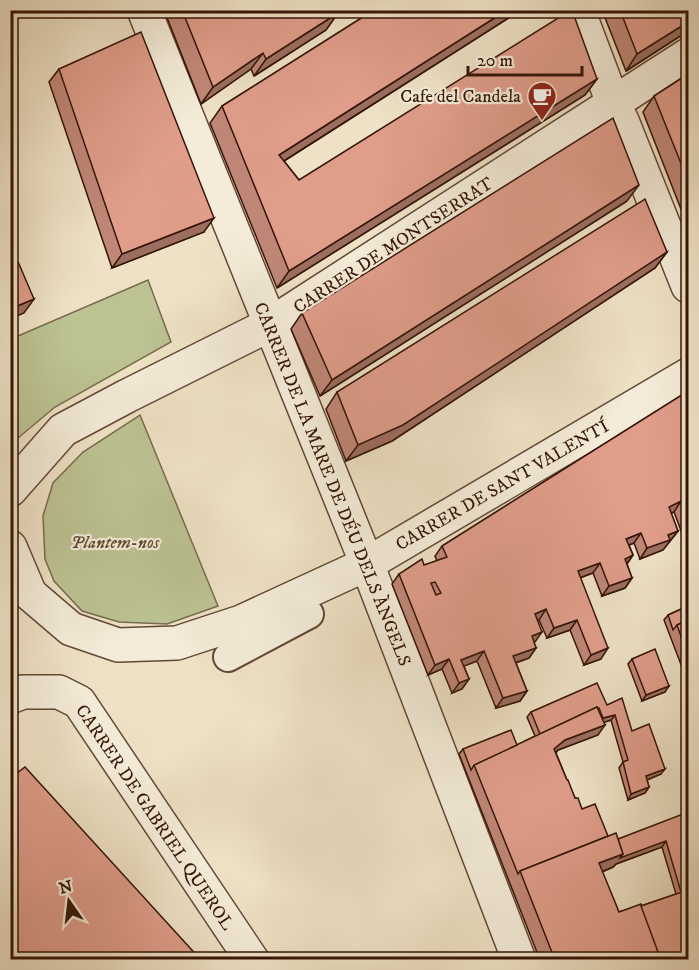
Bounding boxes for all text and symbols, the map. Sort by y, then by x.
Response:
scale bar [468,39,582,77]
text: 20 m [477,50,513,72]
cafe icon: Cafe del Candela [526,80,558,122]
place label: Cafe del Candela [400,86,521,108]
street label: CARRER DE MONTSERRAT [290,173,498,319]
street label: CARRER DE LA MARE DE DÉU DELS ÀNGELS [249,299,416,669]
street label: CARRER DE SANT VALENTÍ [391,414,614,556]
park label: Plantem-nos [71,532,160,554]
street label: CARRER DE GABRIEL QUEROL [70,701,238,935]
north arrow [39,871,99,931]
text: N [57,876,74,899]

